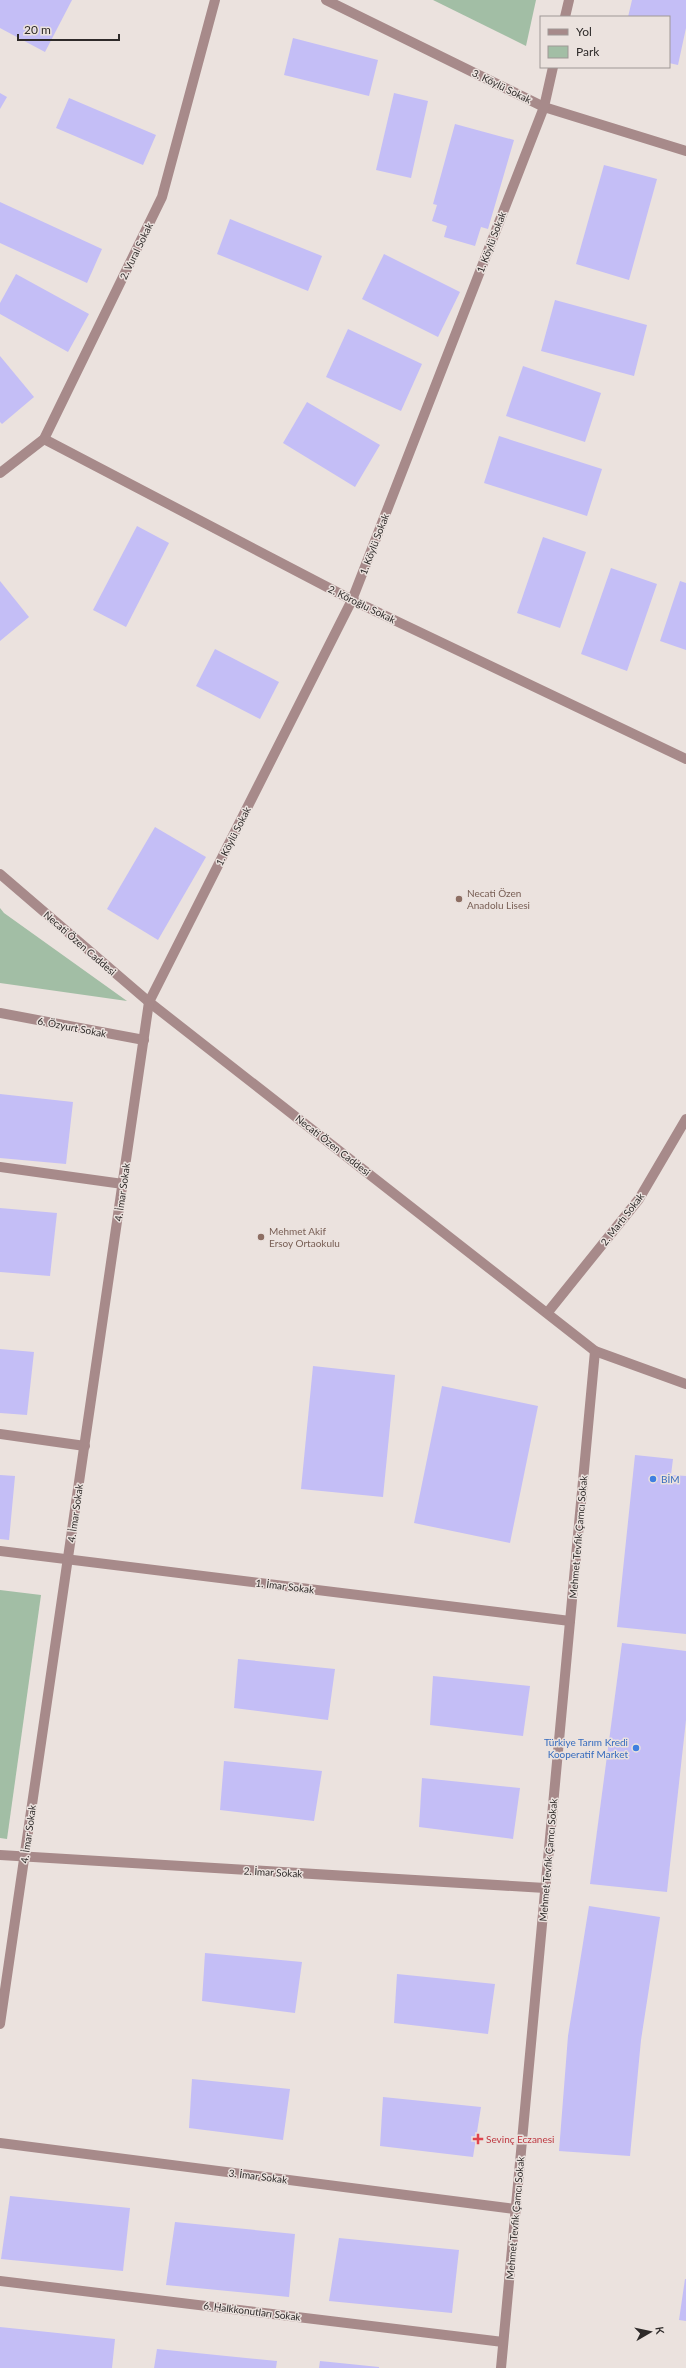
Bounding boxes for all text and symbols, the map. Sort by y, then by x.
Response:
scale bar [18,16,119,42]
legend [540,16,670,68]
text: 20 m [24,22,51,37]
text: Yol [576,24,592,39]
text: Park [576,44,600,59]
street label: 3. Köylü Sokak [470,67,534,106]
street label: 1. Köylü Sokak [474,209,508,274]
street label: 2. Vural Sokak [117,220,155,281]
street label: 1. Köylü Sokak [357,511,391,576]
street label: 2. Köroğlu Sokak [326,582,399,626]
street label: 1. Köylü Sokak [213,804,253,867]
place label: Necati Özen Anadolu Lisesi [467,887,530,911]
marker: Necati Özen Anadolu Lisesi [454,894,464,904]
street label: Necati Özen Caddesi [41,908,119,978]
street label: 6. Özyurt Sokak [37,1014,108,1040]
street label: Necati Özen Caddesi [293,1112,373,1178]
street label: 4. İmar Sokak [112,1161,132,1222]
street label: 2. Martı Sokak [598,1190,647,1248]
place label: Mehmet Akif Ersoy Ortaokulu [269,1225,340,1249]
marker: Mehmet Akif Ersoy Ortaokulu [256,1232,266,1242]
place label: BİM [661,1473,680,1485]
street label: Mehmet Tevfik Çamcı Sokak [567,1474,589,1599]
marker: BİM [648,1474,658,1484]
street label: 4. İmar Sokak [65,1482,85,1543]
street label: 1. İmar Sokak [255,1576,316,1596]
place label: Türkiye Tarım Kredi Kooperatif Market [544,1736,628,1760]
marker: Türkiye Tarım Kredi Kooperatif Market [631,1743,641,1753]
street label: Mehmet Tevfik Çamcı Sokak [537,1797,559,1922]
street label: 4. İmar Sokak [18,1803,38,1864]
street label: 2. İmar Sokak [243,1864,304,1880]
place label: Sevinç Eczanesi [486,2133,554,2145]
marker: Sevinç Eczanesi [473,2134,483,2144]
street label: Mehmet Tevfik Çamcı Sokak [504,2155,526,2280]
street label: 3. İmar Sokak [228,2166,289,2186]
street label: 6. Halkkonutları Sokak [203,2299,302,2323]
north arrow [630,2312,670,2352]
text: K [653,2326,667,2336]

